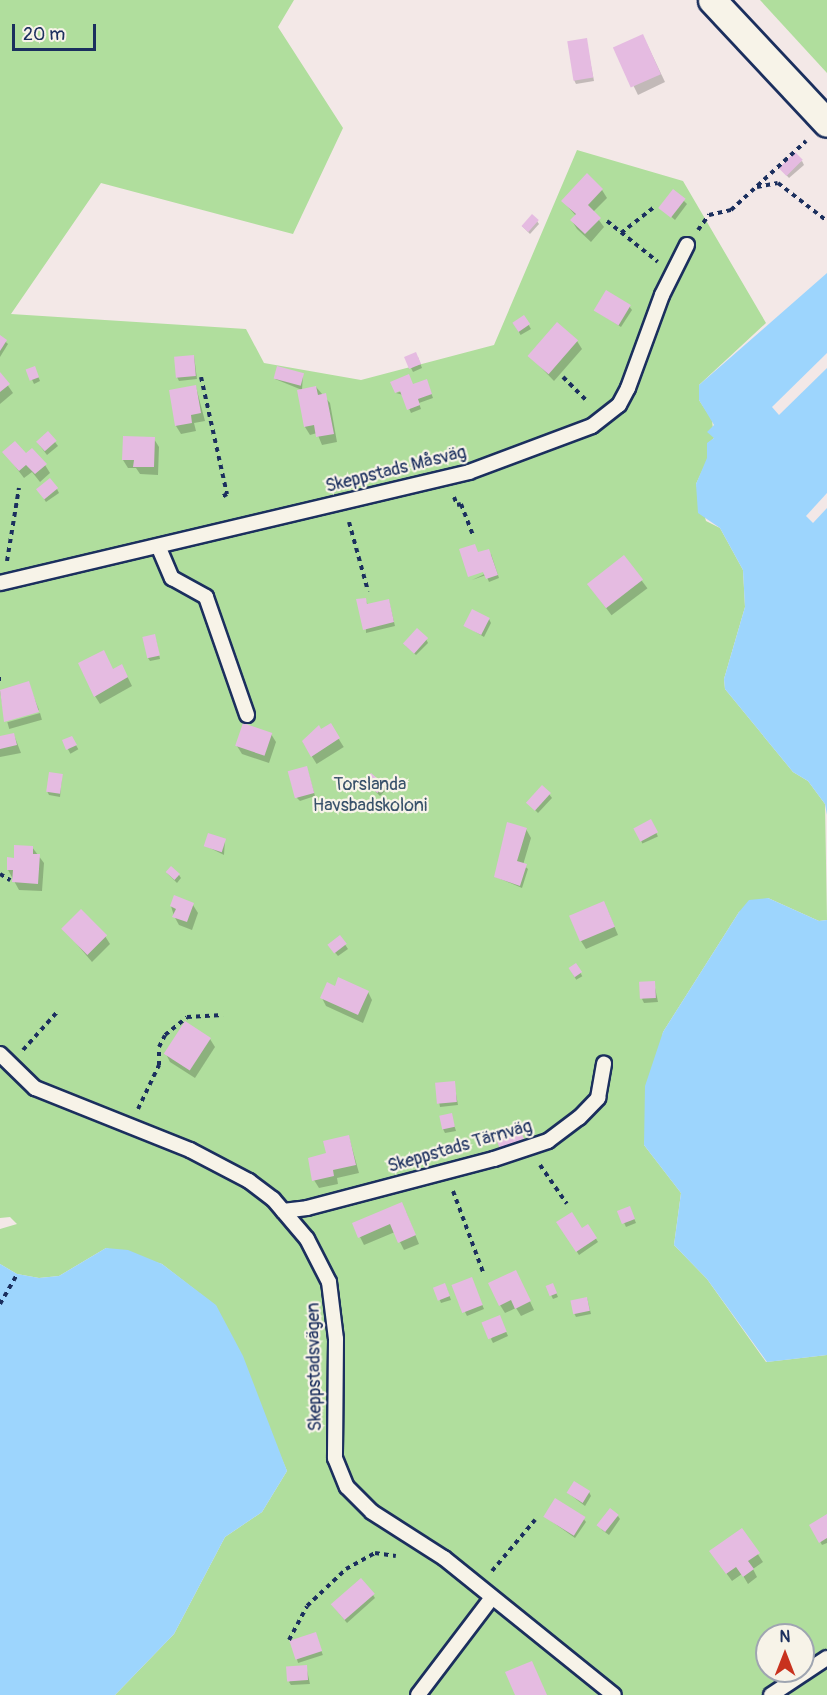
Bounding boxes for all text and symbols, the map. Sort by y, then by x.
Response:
scale bar [15,12,99,50]
text: 20 m [23,23,65,46]
street label: Skeppstads Måsväg [323,442,469,498]
park label: Torslanda Havsbadskoloni [313,775,427,818]
street label: Skeppstads Tärnväg [385,1116,535,1178]
street label: Skeppstadsvägen [303,1302,327,1432]
north arrow [755,1623,815,1683]
text: N [780,1627,790,1647]

